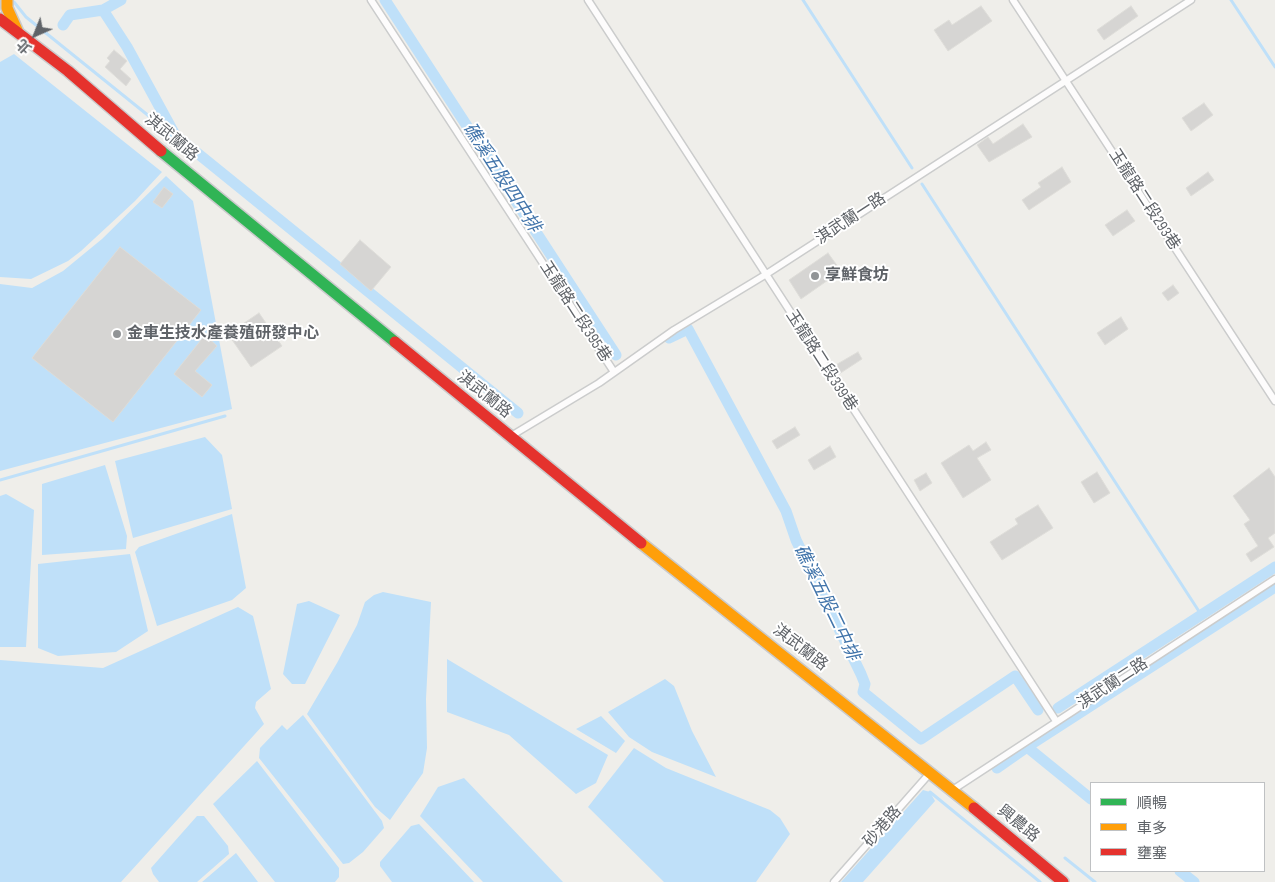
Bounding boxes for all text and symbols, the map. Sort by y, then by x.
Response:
north arrow [10,10,60,60]
text: 北 [13,35,35,57]
street label: 淇武蘭路 [140,110,202,166]
water label: 礁溪五股四中排 [458,119,544,237]
street label: 玉龍路二段293巷 [1104,146,1184,254]
street label: 淇武蘭一路 [812,189,890,249]
street label: 玉龍路二段395巷 [535,258,615,366]
place label: 享鮮食坊 [825,266,889,286]
marker: 享鮮食坊 [809,270,821,282]
street label: 玉龍路二段339巷 [781,307,861,415]
place label: 金車生技水產養殖研發中心 [127,324,319,344]
marker: 金車生技水產養殖研發中心 [111,328,123,340]
street label: 淇武蘭路 [453,367,515,423]
water label: 礁溪五股二中排 [789,542,863,664]
street label: 淇武蘭路 [769,621,831,675]
street label: 淇武蘭二路 [1074,654,1152,714]
legend [1090,782,1265,872]
text: 順暢 [1137,794,1167,813]
street label: 興農路 [993,801,1043,847]
street label: 砂港路 [860,803,906,851]
text: 車多 [1137,819,1167,838]
text: 壅塞 [1137,844,1167,863]

